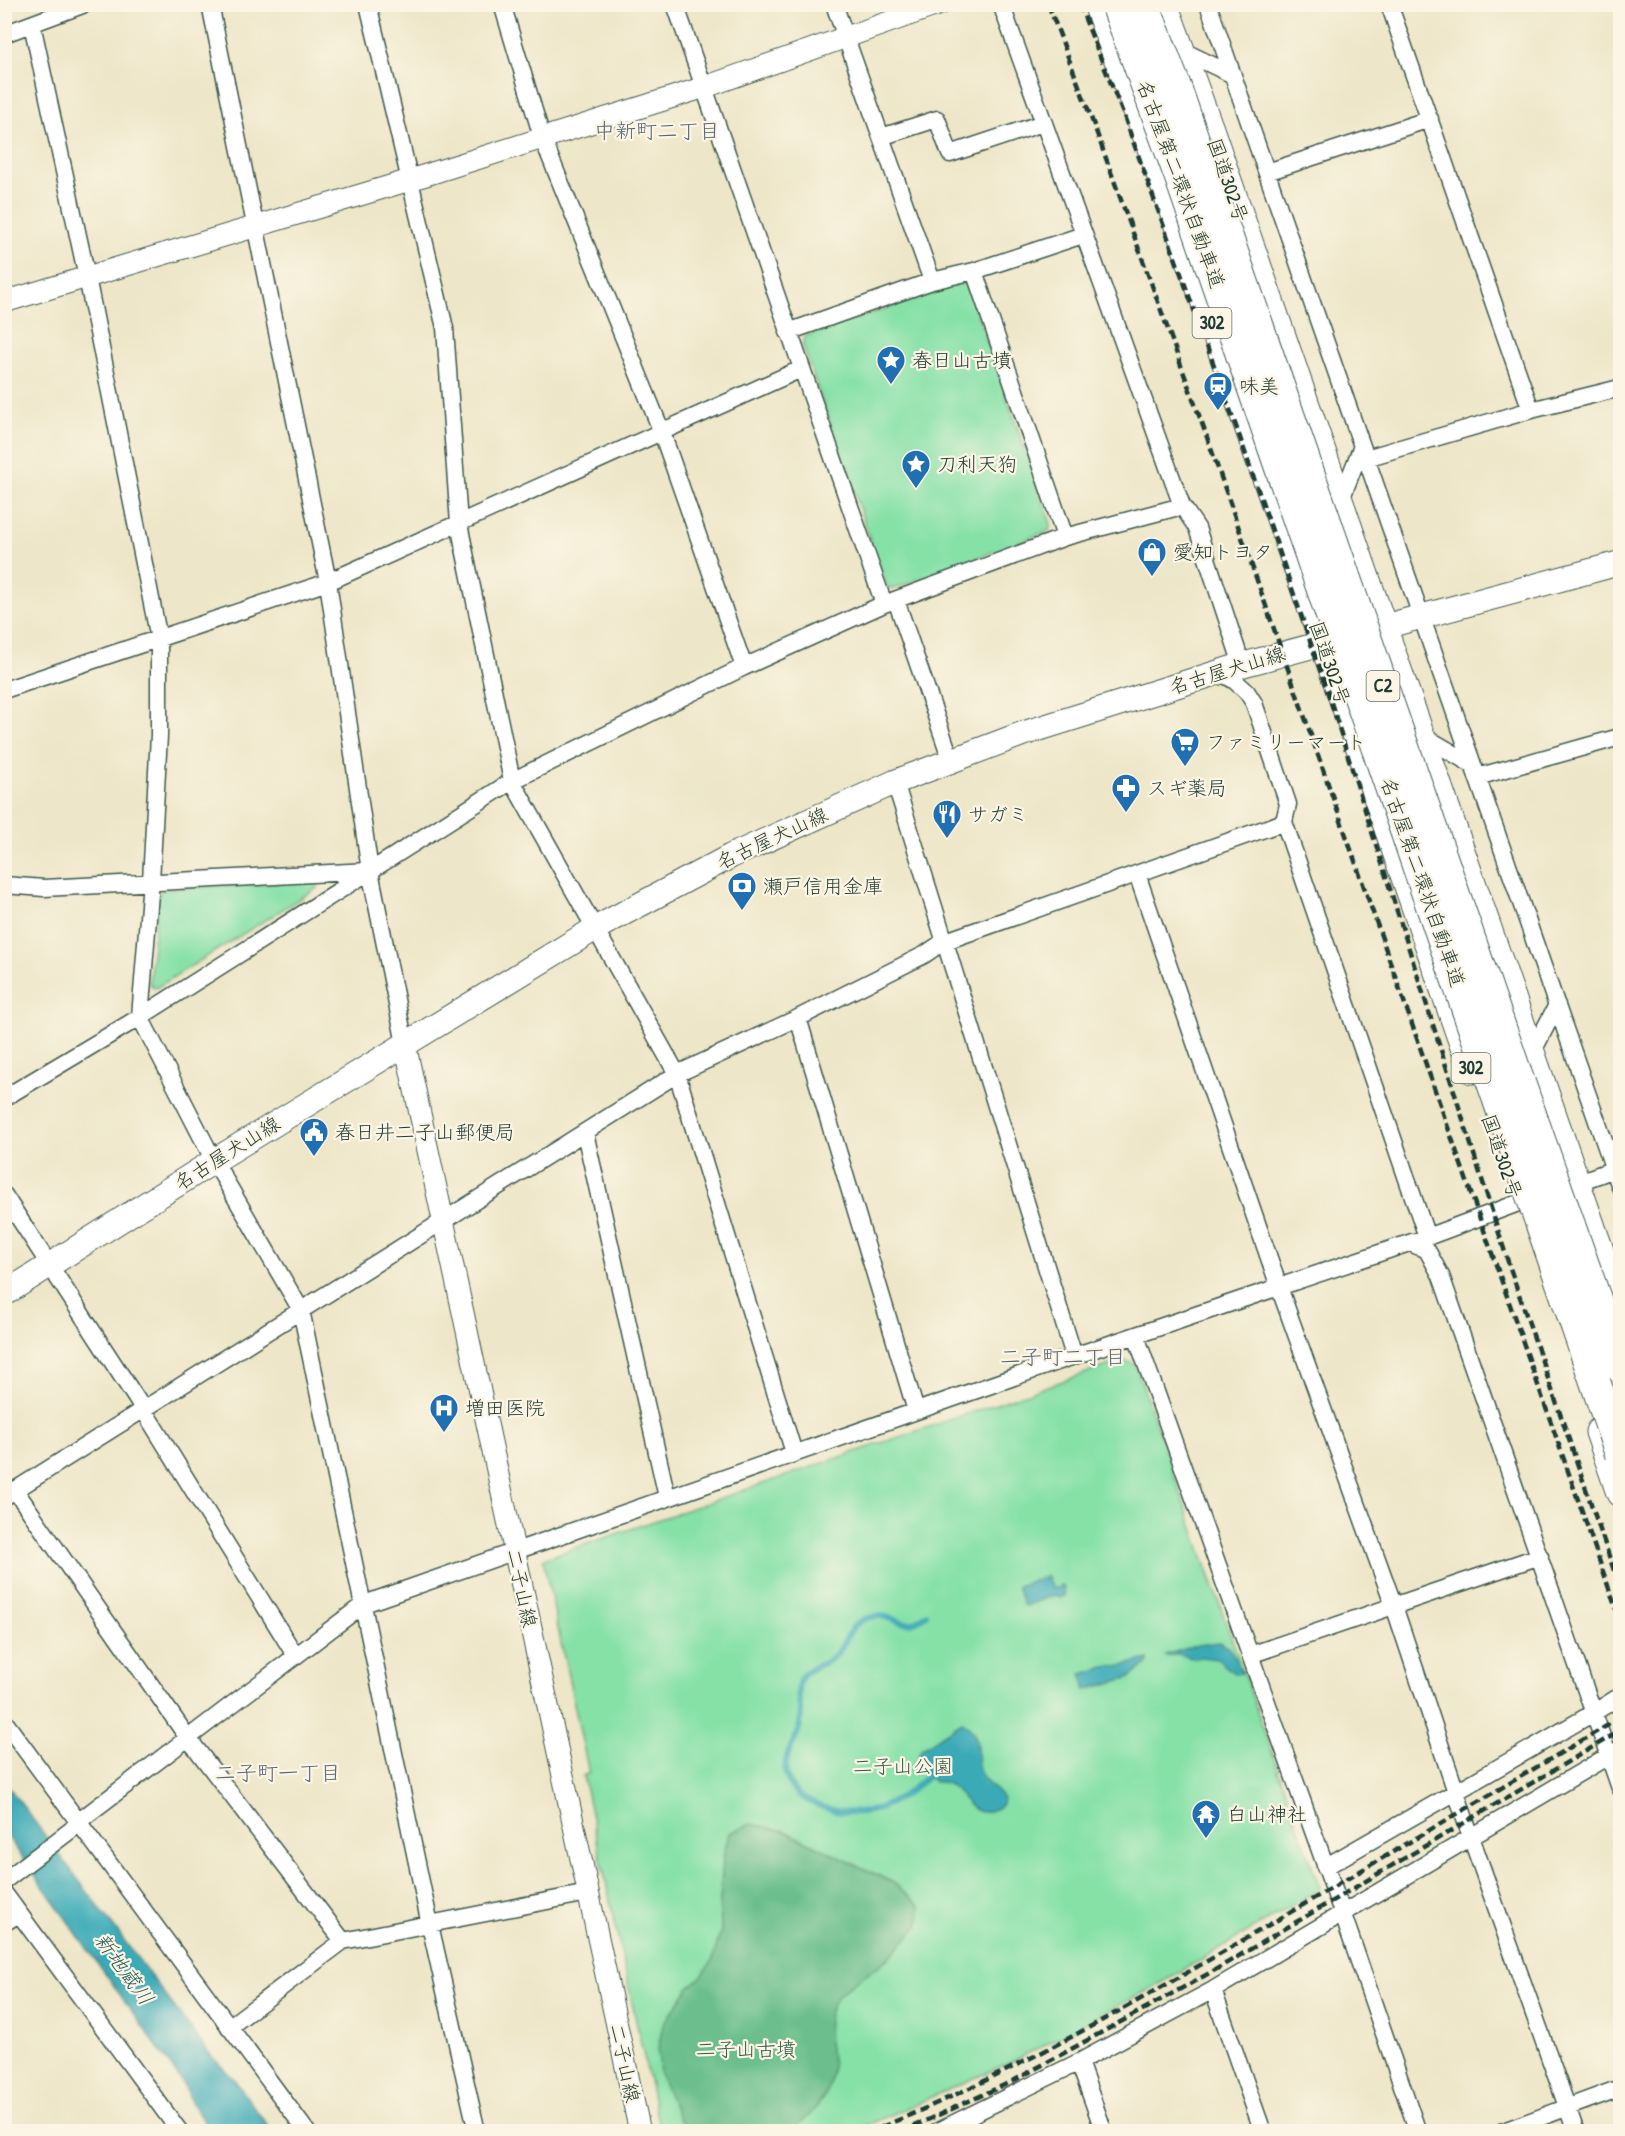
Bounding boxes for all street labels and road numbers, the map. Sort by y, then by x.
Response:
street label: 名古屋第二環状自動車道 [1131,76,1232,292]
street label: 国道302号 [1202,134,1255,225]
road number: 302 [1192,308,1232,338]
street label: 国道302号 [1304,617,1357,708]
street label: 名古屋犬山線 [1166,639,1288,700]
road number: C2 [1366,671,1400,701]
street label: 名古屋第二環状自動車道 [1375,773,1472,990]
street label: 名古屋犬山線 [712,800,832,875]
road number: 302 [1452,1053,1490,1083]
street label: 名古屋犬山線 [169,1109,285,1196]
street label: 国道302号 [1476,1110,1529,1201]
street label: 二子山線 [501,1546,544,1630]
street label: 二子山線 [604,2021,647,2105]

